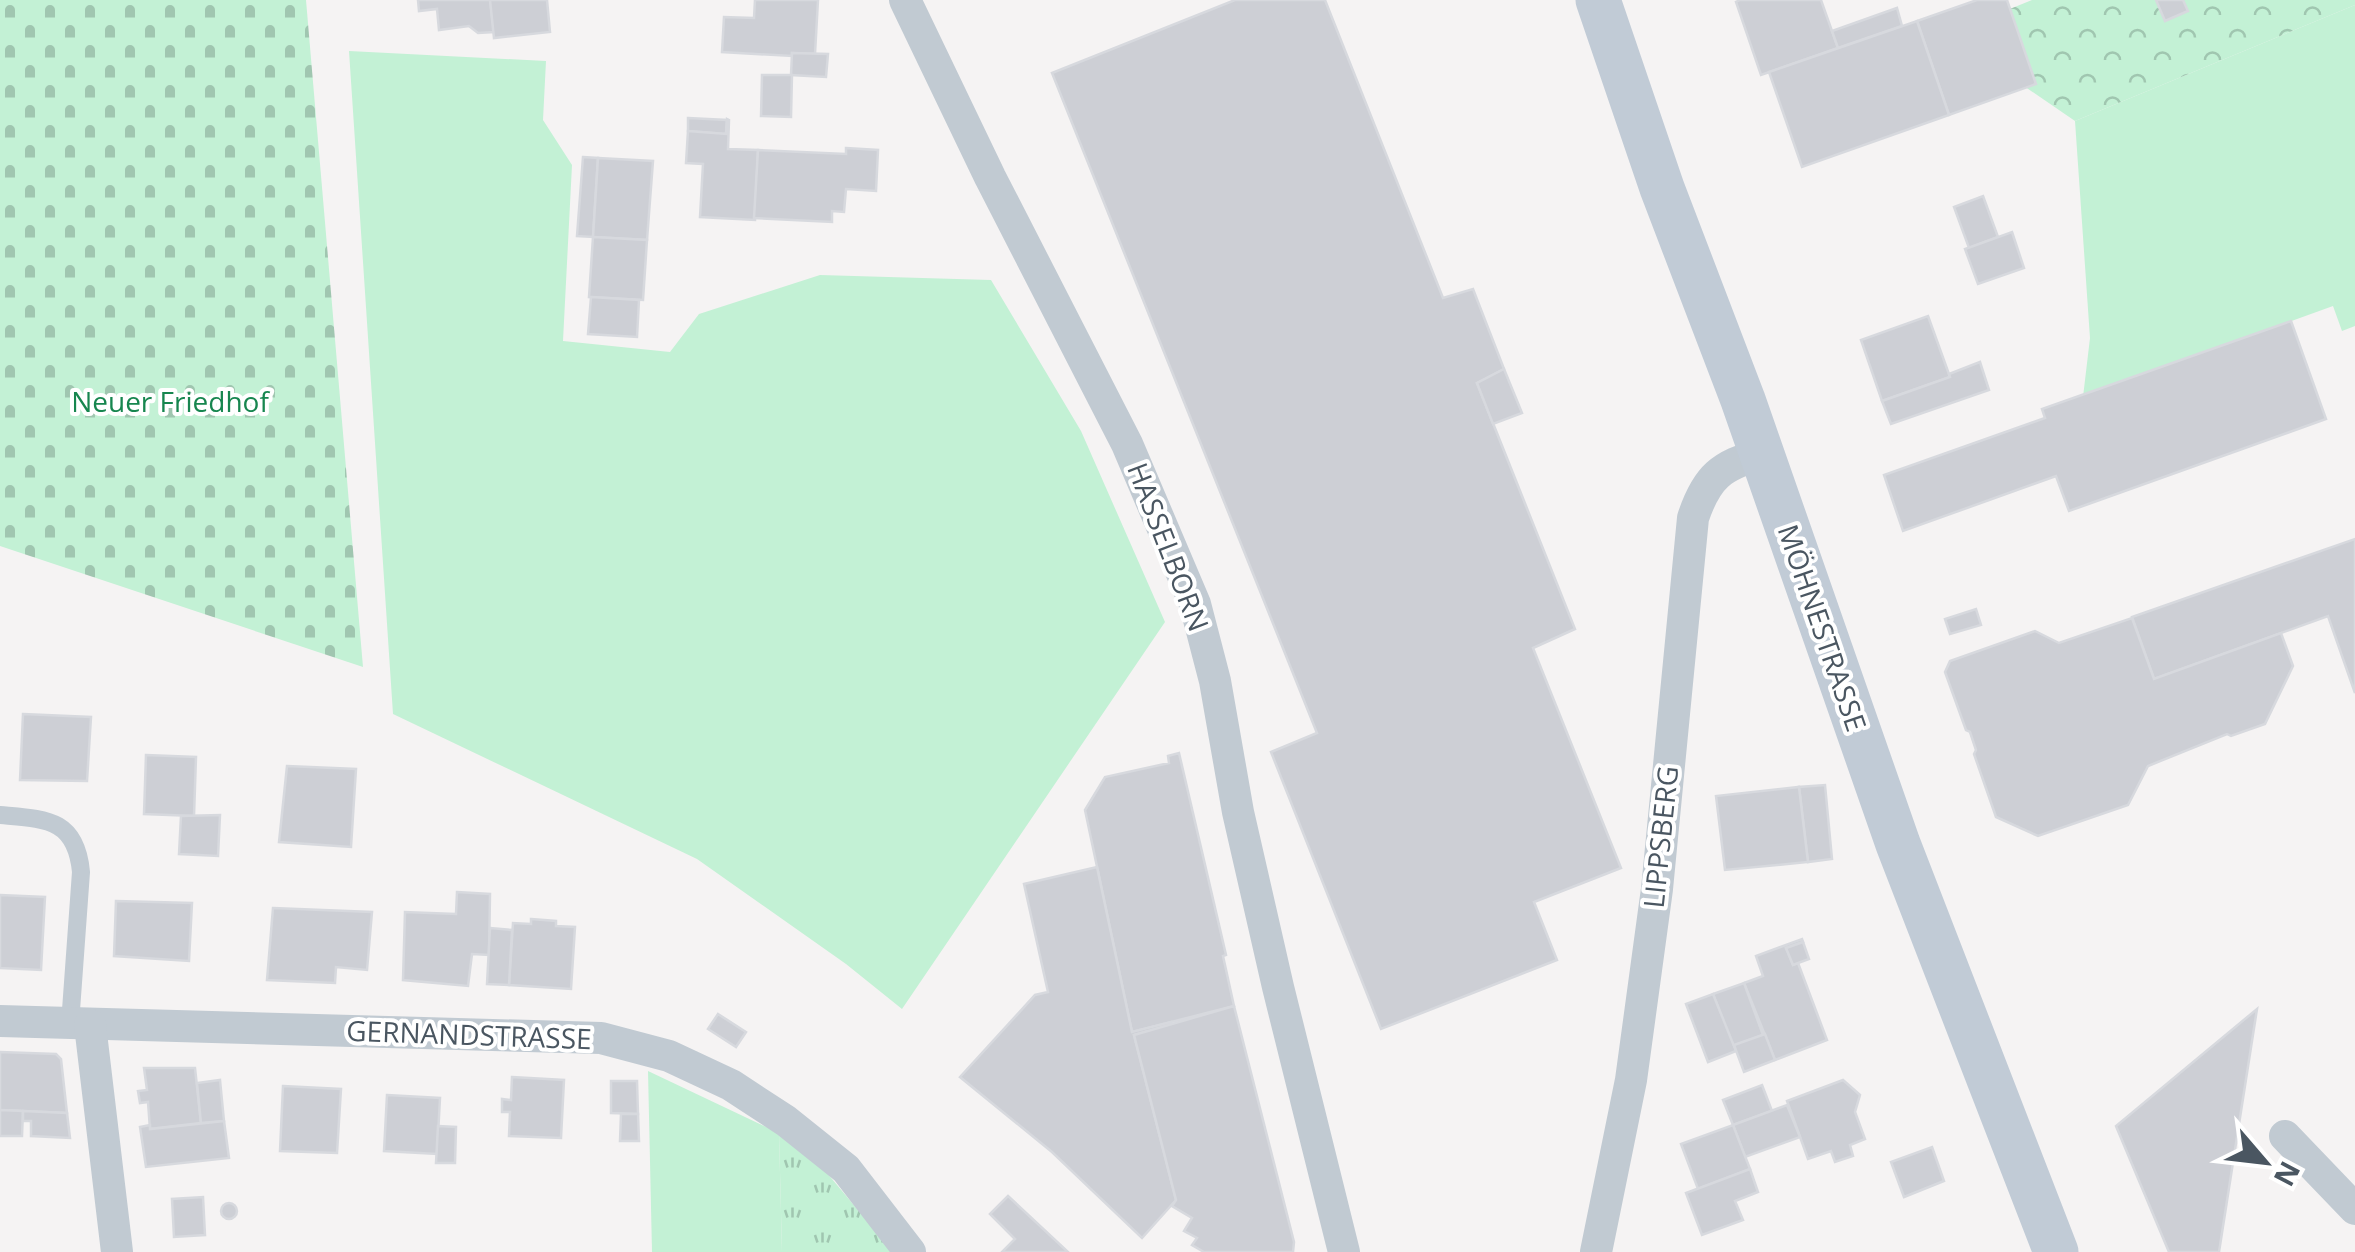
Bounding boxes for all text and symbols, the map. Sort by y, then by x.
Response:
park label: Neuer Friedhof [71,382,270,420]
street label: HASSELBORN [1119,457,1218,636]
street label: MÖHNESTRASSE [1770,519,1876,736]
street label: LIPPSBERG [1634,764,1686,910]
street label: GERNANDSTRASSE [346,1011,592,1057]
north arrow [2215,1112,2315,1212]
text: N [2266,1155,2310,1193]

